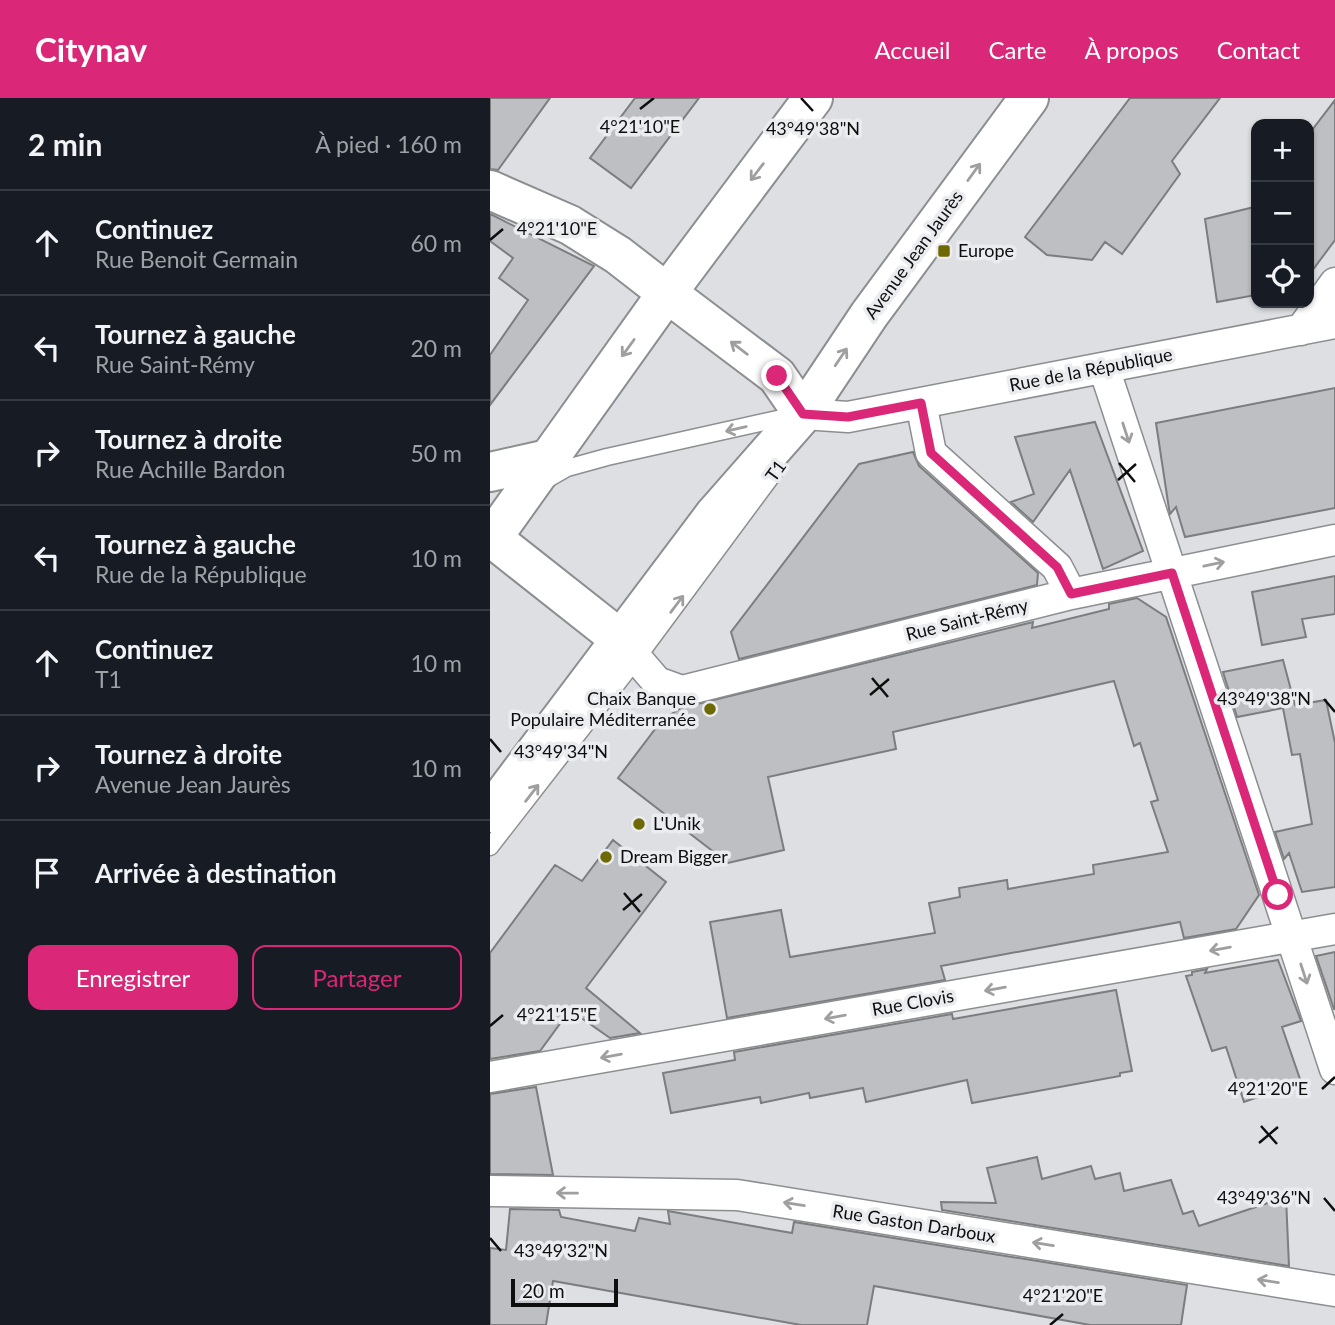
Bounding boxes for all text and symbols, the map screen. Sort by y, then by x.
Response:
text: Citynav [35,29,147,69]
text: Accueil [874,35,950,64]
text: Carte [988,35,1046,64]
text: À propos [1084,35,1179,64]
text: Contact [1217,35,1300,64]
text: 4°21'10"E [600,115,680,137]
text: 43°49'38"N [766,117,860,139]
map controls [1251,119,1314,308]
button: + [1251,119,1314,182]
text: 2 min [28,126,102,162]
text: À pied · 160 m [315,130,462,158]
one-way arrow [750,162,765,181]
one-way arrow [966,163,981,182]
button: − [1251,182,1314,245]
street label: Avenue Jean Jaurès [859,186,967,323]
text: Continuez [95,213,213,245]
text: 4°21'10"E [517,217,597,239]
icon: ahead [28,224,66,262]
text: 60 m [411,229,462,257]
place label: Europe [958,239,1014,261]
marker: Europe [936,243,952,259]
text: Rue Benoit Germain [95,245,298,273]
button: locate [1251,245,1314,308]
text: Tournez à gauche [95,318,296,350]
icon: left [28,329,66,367]
text: 20 m [411,334,462,362]
one-way arrow [620,338,635,357]
one-way arrow [731,340,749,355]
street label: Rue de la République [1007,342,1174,396]
one-way arrow [834,348,848,367]
text: Rue Saint-Rémy [95,350,255,378]
route end [761,360,792,391]
one-way arrow [1121,421,1133,443]
one-way arrow [725,422,748,436]
text: Tournez à droite [95,423,282,455]
icon: right [28,434,66,472]
text: 50 m [411,439,462,467]
text: Rue Achille Bardon [95,455,285,483]
street label: T1 [760,455,790,485]
text: Tournez à gauche [95,528,296,560]
icon: left [28,539,66,577]
text: 10 m [411,544,462,572]
one-way arrow [1202,557,1225,571]
text: Rue de la République [95,560,307,588]
street label: Rue Saint-Rémy [903,593,1031,645]
one-way arrow [670,595,685,613]
text: Continuez [95,633,213,665]
icon: ahead [28,644,66,682]
text: 10 m [411,649,462,677]
text: T1 [95,665,122,693]
place label: Chaix Banque Populaire Méditerranée [510,687,696,730]
text: 43°49'38"N [1217,687,1311,709]
marker: Chaix Banque Populaire Méditerranée [702,701,718,717]
text: Tournez à droite [95,738,282,770]
text: 43°49'34"N [514,740,608,762]
icon: right [28,749,66,787]
text: 10 m [411,754,462,782]
text: Avenue Jean Jaurès [95,770,291,798]
one-way arrow [524,785,539,803]
place label: L'Unik [653,812,701,834]
marker: L'Unik [631,816,647,832]
place label: Dream Bigger [620,845,728,867]
marker: Dream Bigger [598,849,614,865]
icon: arrive [28,854,66,892]
text: Arrivée à destination [95,857,337,889]
route start [1262,879,1293,910]
one-way arrow [1209,943,1231,957]
button: Enregistrer [28,945,238,1010]
button: Partager [252,945,462,1010]
one-way arrow [1299,963,1311,985]
one-way arrow [985,983,1007,996]
street label: Rue Clovis [870,984,956,1020]
text: 4°21'15"E [517,1003,597,1025]
one-way arrow [824,1011,847,1024]
one-way arrow [600,1050,623,1063]
text: 4°21'20"E [1228,1077,1308,1099]
one-way arrow [556,1186,579,1199]
text: 43°49'36"N [1217,1186,1311,1208]
one-way arrow [783,1197,806,1210]
street label: Rue Gaston Darboux [831,1199,997,1247]
one-way arrow [1032,1237,1055,1250]
text: 43°49'32"N [514,1239,608,1261]
one-way arrow [1257,1274,1280,1287]
scale bar [511,1276,618,1308]
text: 20 m [522,1279,565,1302]
text: 4°21'20"E [1023,1284,1103,1306]

